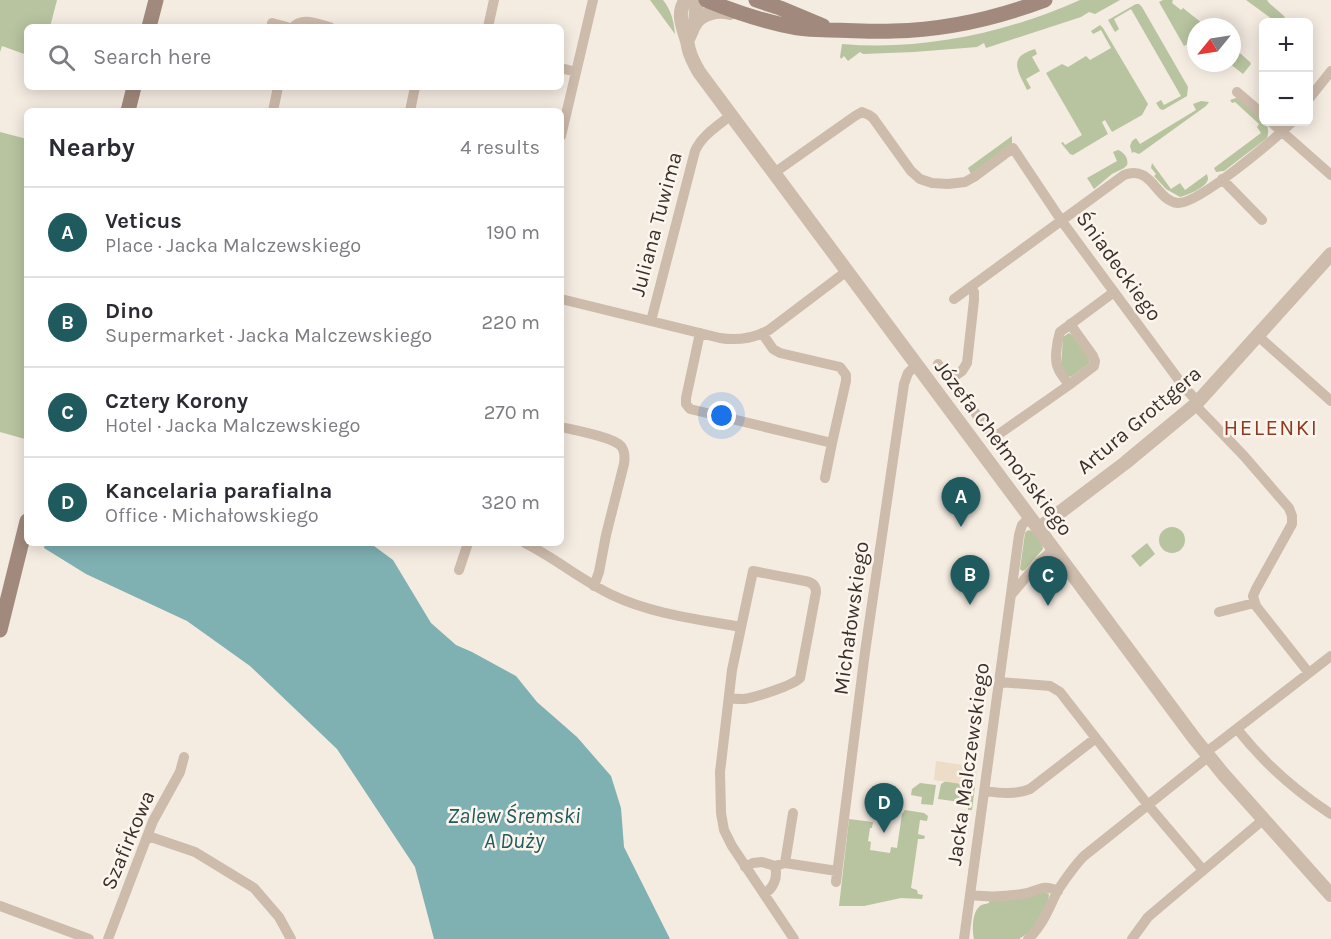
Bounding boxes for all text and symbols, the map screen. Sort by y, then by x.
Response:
north arrow [1187,18,1241,72]
map controls [1259,18,1313,126]
button: + [1259,18,1313,72]
search box [24,24,564,90]
icon: search [45,41,78,74]
text: Search here [93,44,211,70]
button: − [1259,72,1313,126]
text: Nearby [48,132,135,163]
text: 4 results [460,136,540,159]
street label: Juliana Tuwima [625,149,687,299]
street label: Śniadeckiego [1071,207,1167,325]
text: Veticus [105,208,182,234]
text: A [61,221,74,244]
text: 190 m [486,221,540,244]
text: Place · Jacka Malczewskiego [105,234,361,257]
text: Dino [105,298,153,324]
text: B [61,311,74,334]
text: 220 m [481,311,540,334]
text: Supermarket · Jacka Malczewskiego [105,324,432,347]
street label: Józefa Chełmońskiego [930,355,1078,541]
street label: Artura Grottgera [1072,361,1206,479]
text: Cztery Korony [105,388,248,414]
text: C [61,401,74,424]
text: 270 m [484,401,540,424]
your location [707,401,736,430]
text: Hotel · Jacka Malczewskiego [105,414,361,437]
district label: HELENKI [1224,415,1318,441]
text: Kancelaria parafialna [105,478,332,504]
pin: A [942,478,980,527]
text: D [61,491,74,514]
text: 320 m [481,491,540,514]
text: Office · Michałowskiego [105,504,319,527]
street label: Michałowskiego [828,540,874,696]
pin: B [950,556,990,605]
pin: C [1028,556,1068,606]
street label: Jacka Malczewskiego [942,661,994,867]
pin: D [864,784,904,833]
street label: Szafirkowa [96,787,160,893]
water label: Zalew Śremski A Duży [447,803,581,854]

